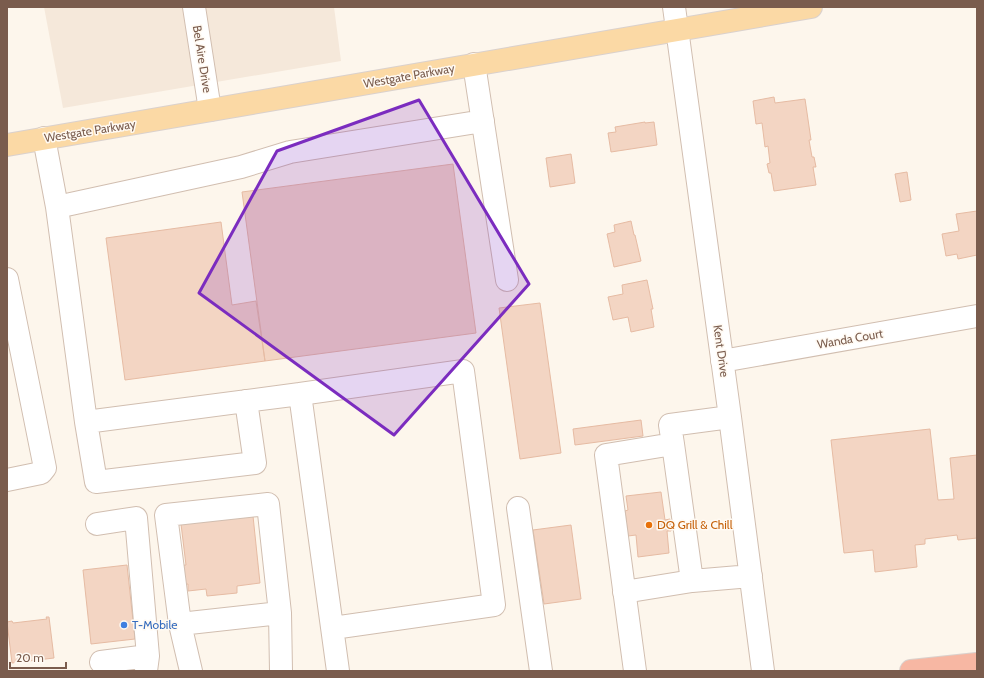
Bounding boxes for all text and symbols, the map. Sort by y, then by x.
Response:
street label: Bel Aire Drive [190,24,215,94]
street label: Westgate Parkway [362,60,456,91]
street label: Westgate Parkway [43,116,137,145]
street label: Kent Drive [710,324,733,378]
street label: Wanda Court [816,325,884,352]
place label: DQ Grill & Chill [657,517,733,532]
marker: DQ Grill & Chill [644,520,654,530]
place label: T-Mobile [132,617,177,632]
marker: T-Mobile [119,620,129,630]
scale bar [10,644,66,670]
text: 20 m [16,650,44,665]

